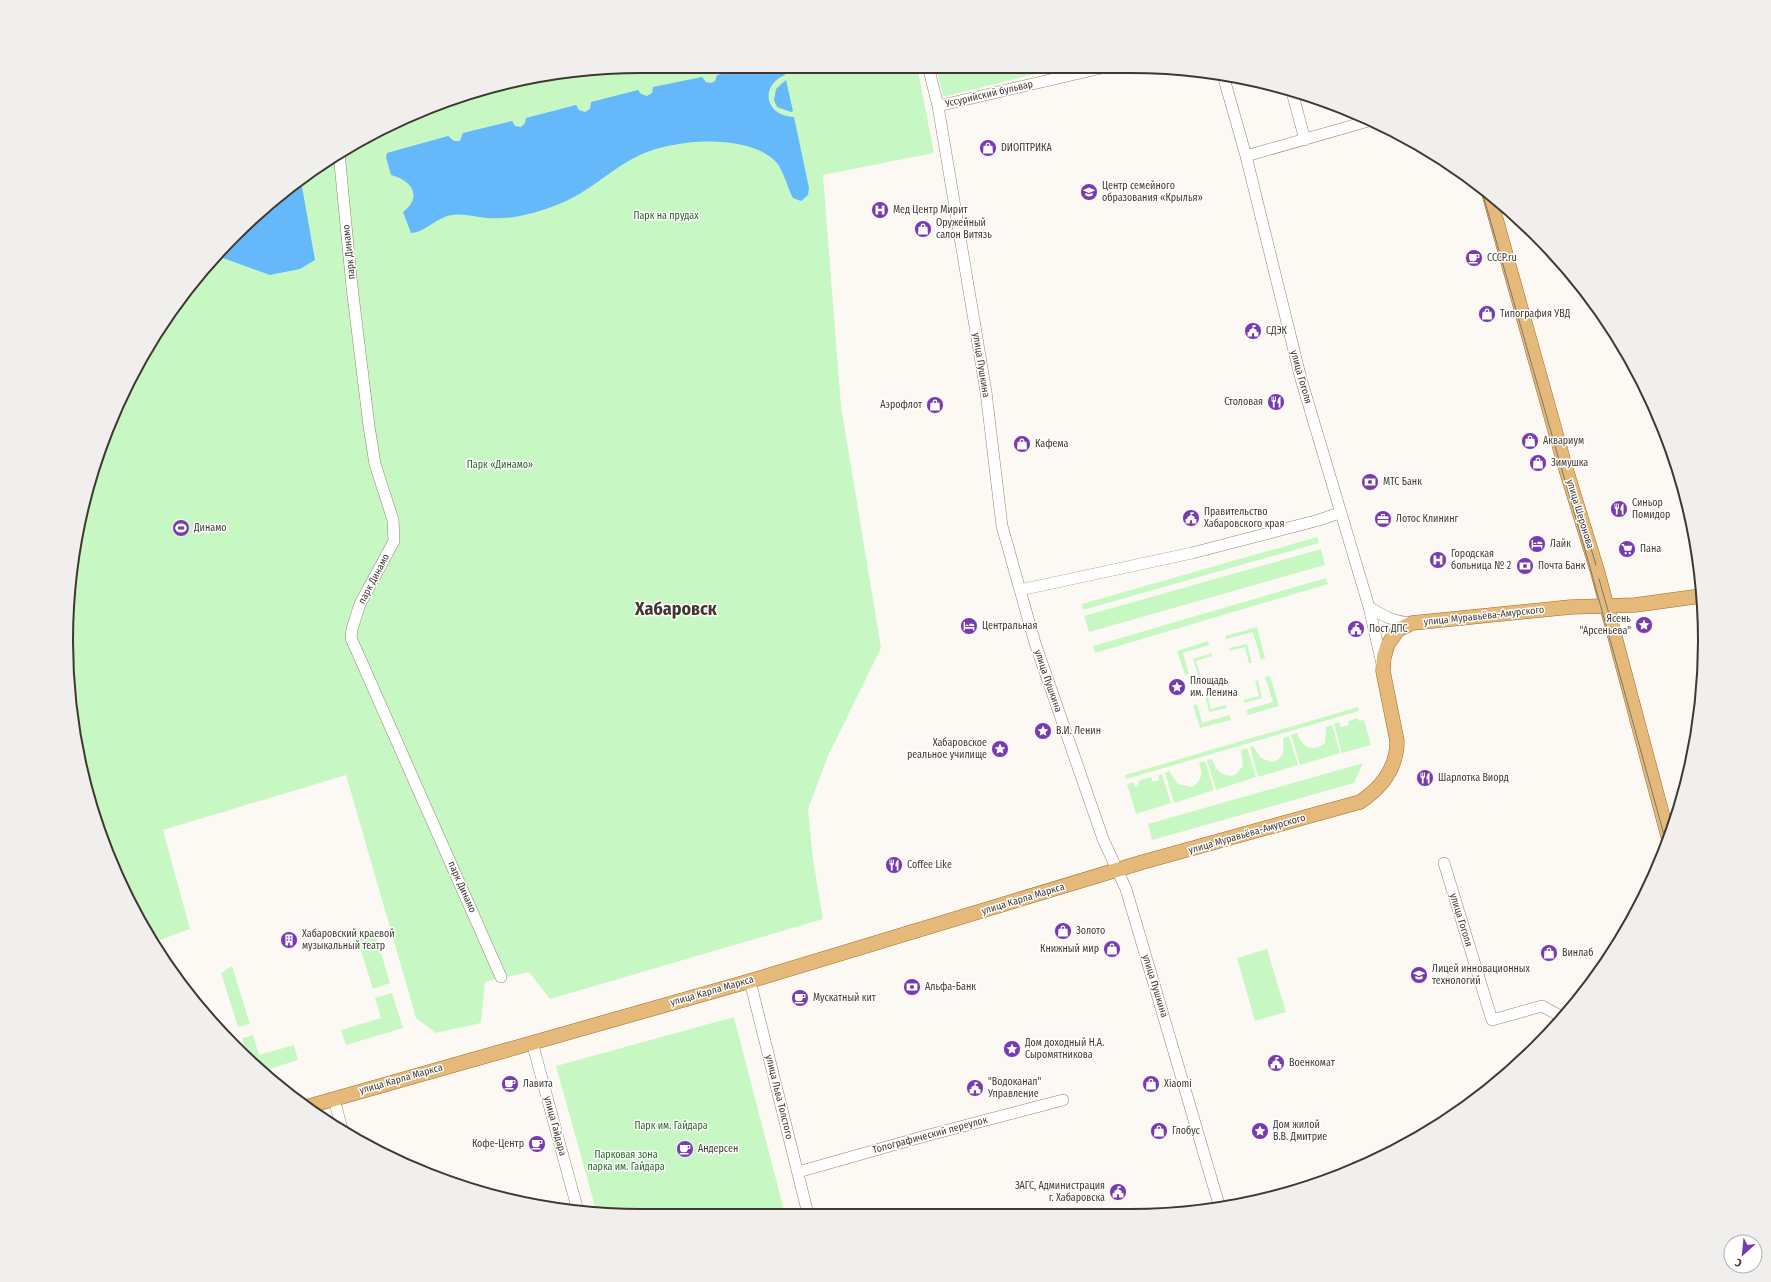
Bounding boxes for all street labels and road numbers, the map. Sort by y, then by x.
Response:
street label: Уссурийский бульвар [943,78,1034,110]
street label: парк Динамо [340,224,358,280]
street label: улица Пушкина [970,332,992,398]
street label: улица Гоголя [1288,349,1314,405]
street label: улица Шеронова [1564,478,1596,550]
street label: парк Динамо [356,552,392,606]
street label: улица Муравьёва-Амурского [1423,604,1545,628]
street label: улица Пушкина [1032,648,1064,714]
street label: улица Муравьёва-Амурского [1187,812,1307,856]
street label: парк Динамо [445,859,479,915]
street label: улица Карла Маркса [980,881,1066,917]
street label: улица Гоголя [1447,892,1475,948]
street label: улица Пушкина [1140,953,1170,1019]
street label: улица Карла Маркса [669,973,755,1009]
street label: улица Льва Толстого [763,1053,795,1141]
street label: улица Карла Маркса [358,1061,444,1097]
street label: улица Гайдара [541,1095,569,1157]
street label: Топографический переулок [871,1114,989,1156]

